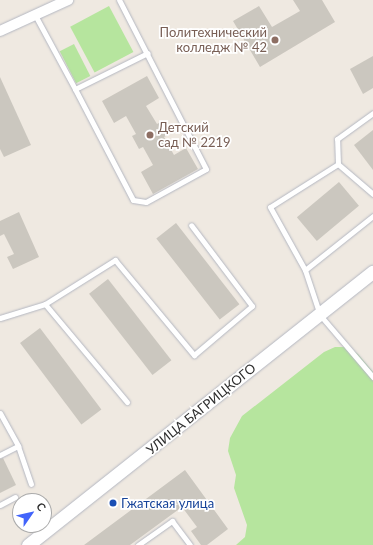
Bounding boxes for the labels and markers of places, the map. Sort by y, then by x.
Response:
place label: Политехнический колледж № 42 [160,25,267,56]
marker: Политехнический колледж № 42 [270,35,280,45]
place label: Детский сад № 2219 [158,120,231,151]
marker: Детский сад № 2219 [145,130,155,140]
place label: Гжатская улица [121,495,214,511]
marker: Гжатская улица [108,498,118,508]

